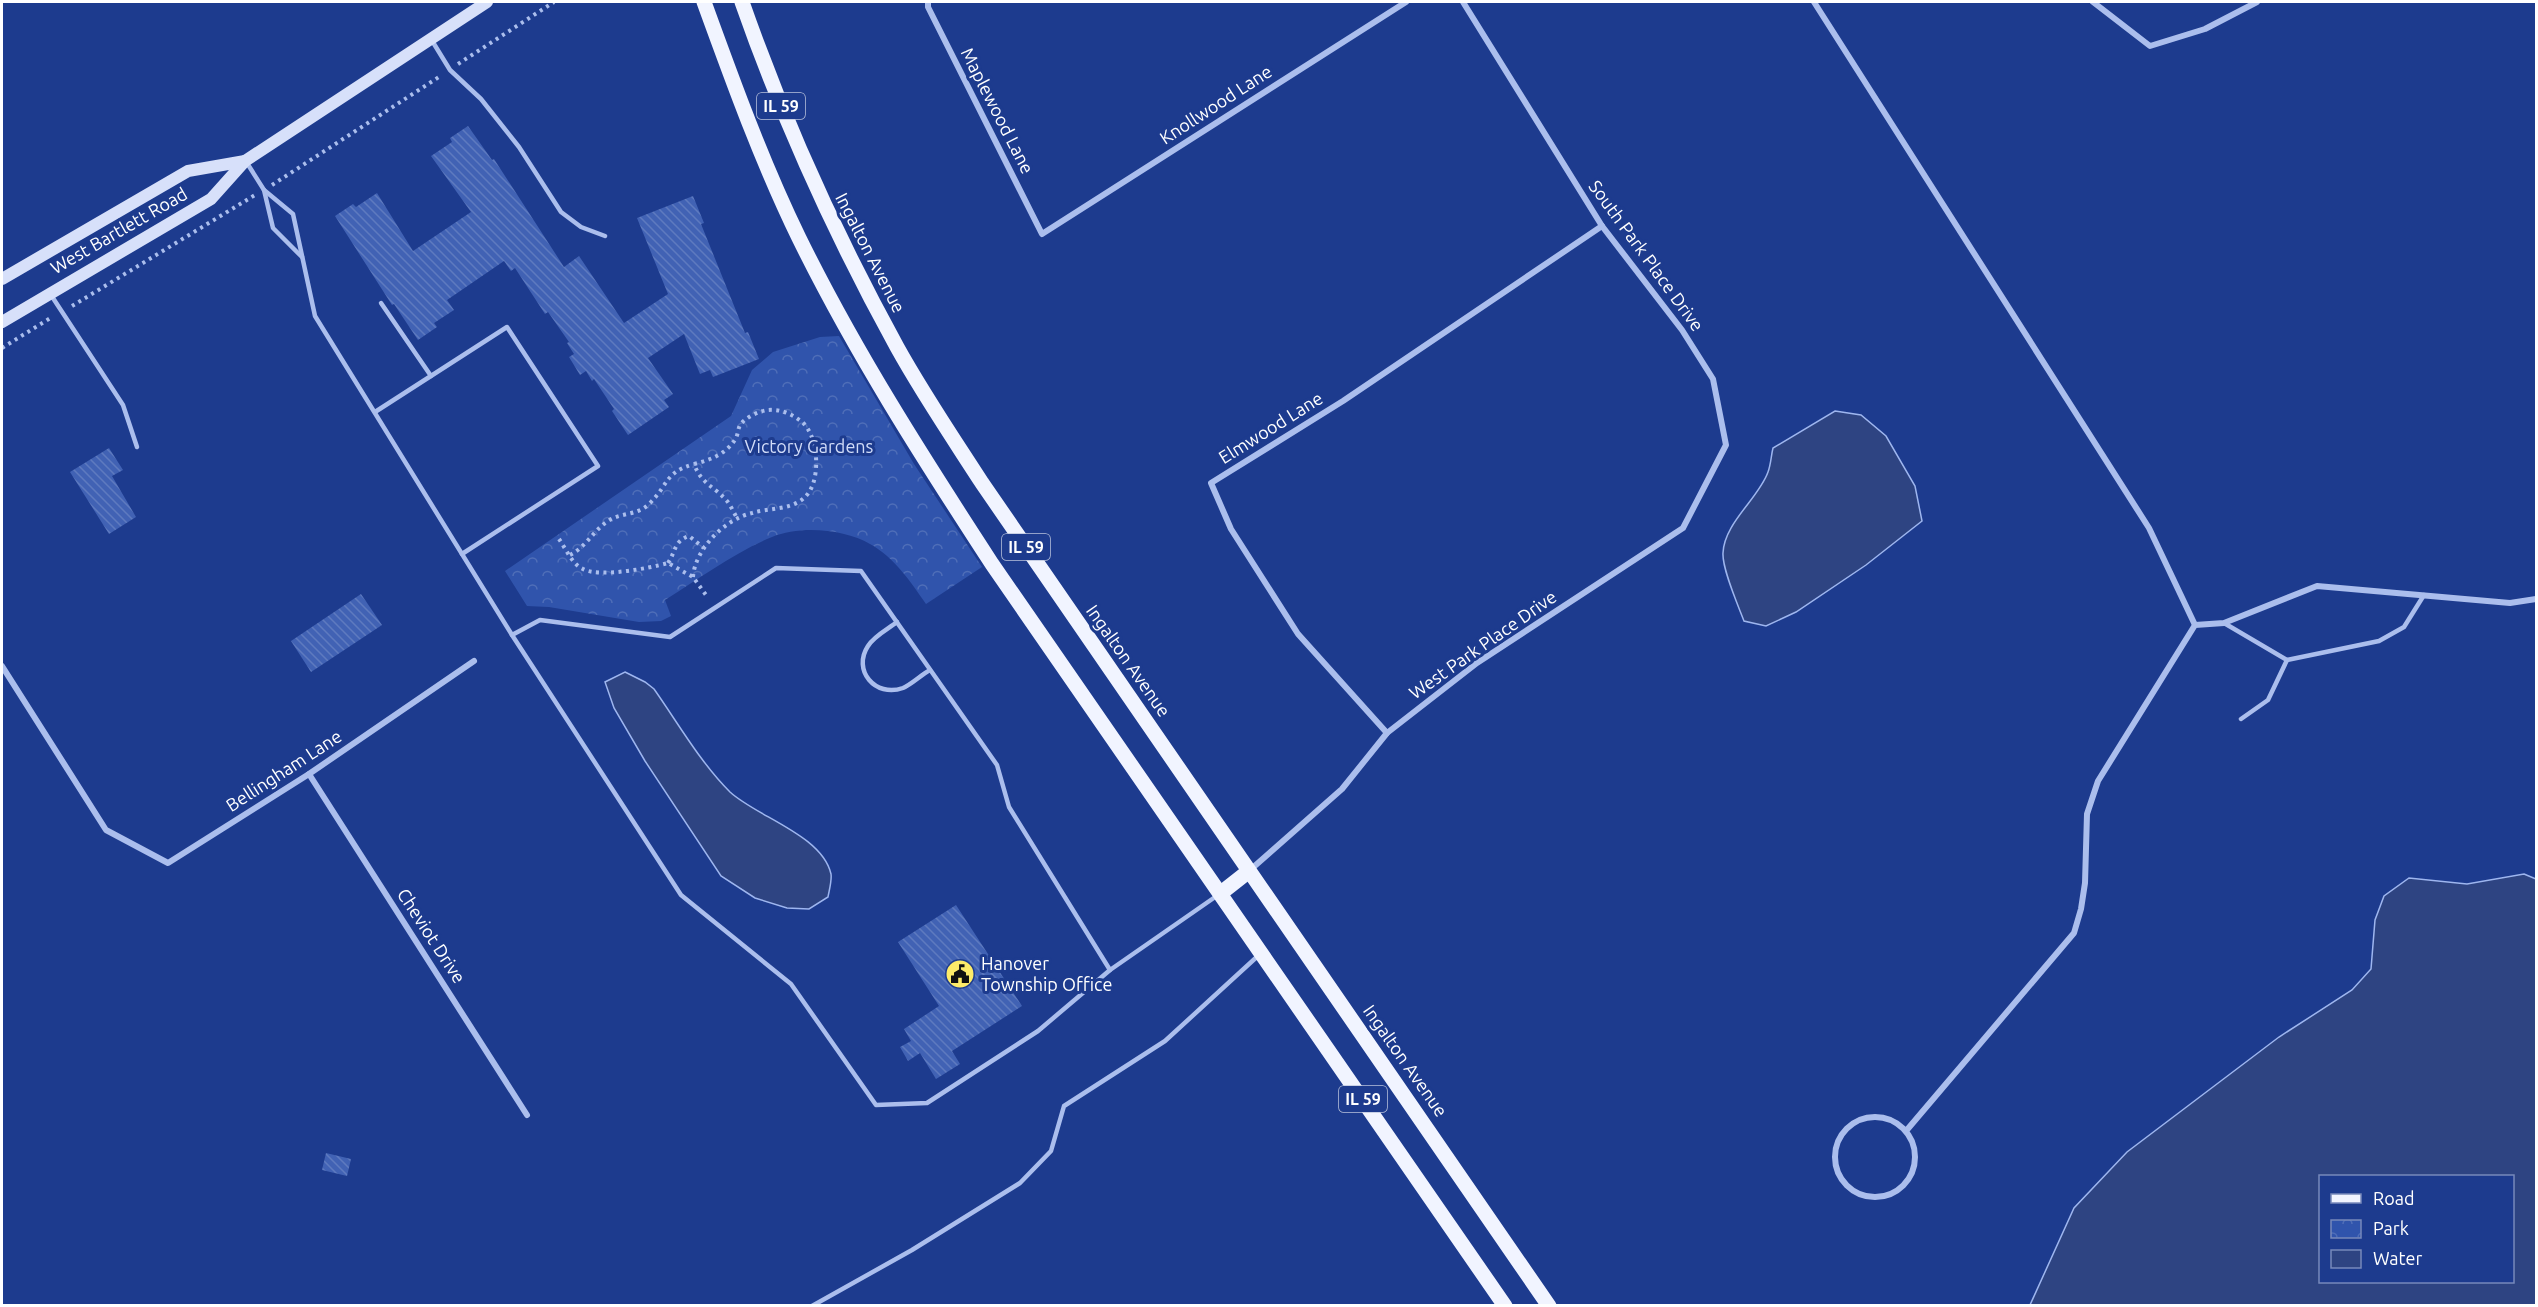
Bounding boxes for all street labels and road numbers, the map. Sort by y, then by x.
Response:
street label: Maplewood Lane [958,44,1038,177]
street label: Knollwood Lane [1156,61,1275,148]
road number: IL 59 [757,93,805,119]
street label: South Park Place Drive [1585,176,1708,335]
street label: West Bartlett Road [47,183,190,277]
street label: Ingalton Avenue [832,189,910,316]
street label: Elmwood Lane [1215,387,1326,467]
road number: IL 59 [1002,534,1050,560]
street label: West Park Place Drive [1405,586,1560,703]
street label: Ingalton Avenue [1083,601,1175,720]
street label: Bellingham Lane [222,725,345,815]
street label: Cheviot Drive [394,884,470,986]
street label: Ingalton Avenue [1360,1001,1452,1120]
road number: IL 59 [1339,1086,1387,1112]

